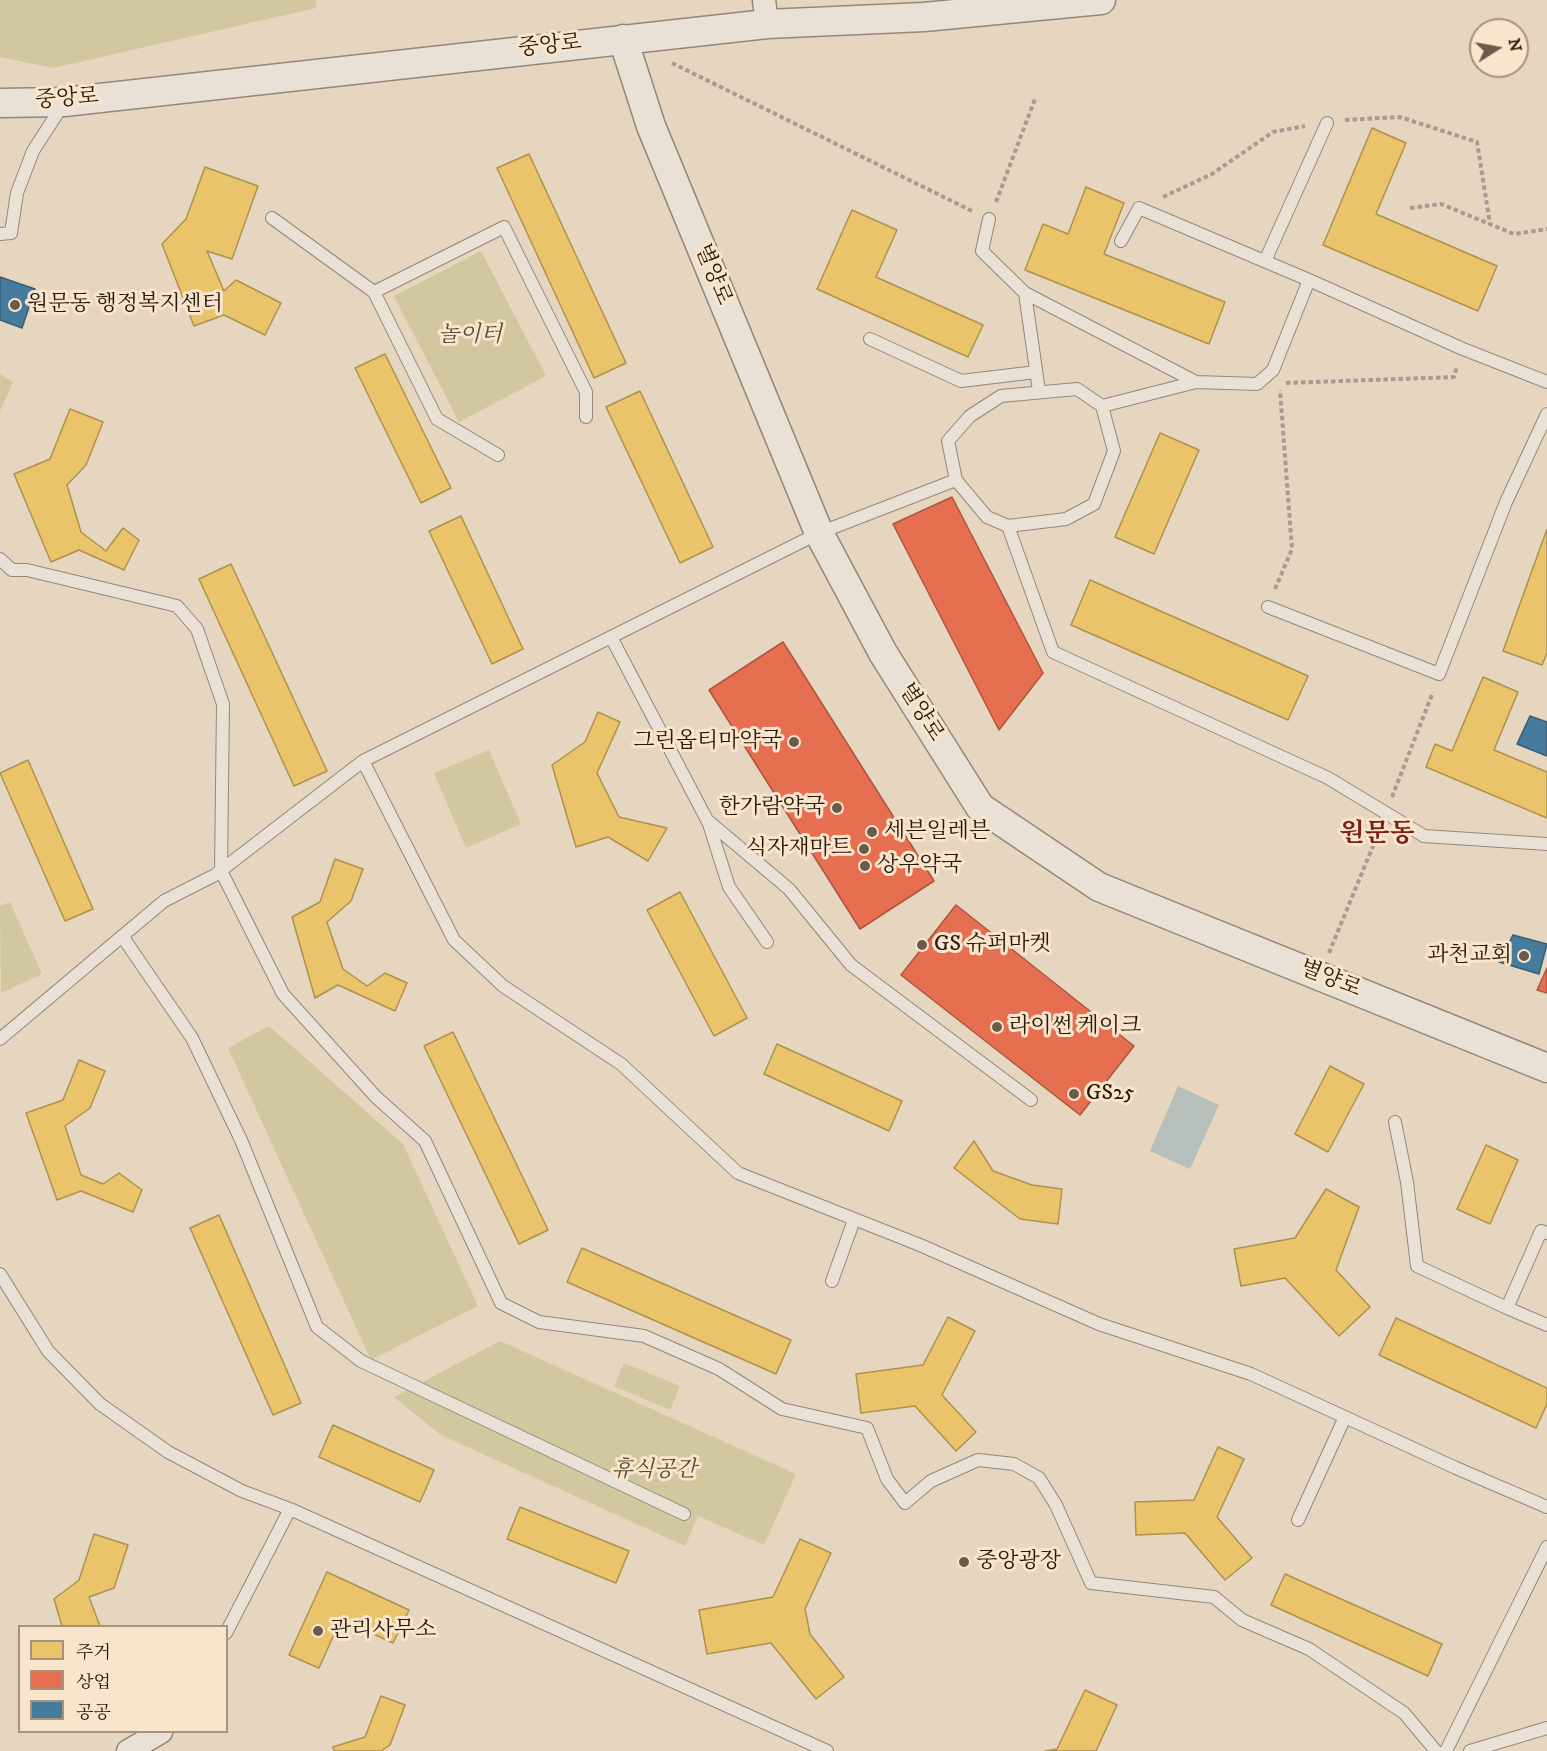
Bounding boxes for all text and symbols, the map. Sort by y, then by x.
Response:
north arrow [1469,18,1529,78]
street label: 중앙로 [517,31,583,63]
text: N [1504,37,1526,53]
street label: 중앙로 [34,85,100,115]
street label: 별양로 [688,240,736,310]
place label: 원문동 행정복지센터 [27,292,223,318]
marker: 원문동 행정복지센터 [8,298,22,312]
park label: 놀이터 [438,323,502,349]
street label: 별양로 [892,679,948,747]
place label: 그린옵티마약국 [633,729,782,755]
marker: 그린옵티마약국 [787,735,801,749]
place label: 한가람약국 [719,795,825,821]
marker: 한가람약국 [830,801,844,815]
place label: 세븐일레븐 [884,819,990,845]
district label: 원문동 [1339,820,1415,852]
marker: 세븐일레븐 [865,825,879,839]
place label: 식자재마트 [746,836,852,862]
marker: 식자재마트 [857,842,871,856]
place label: 상우약국 [877,853,962,879]
marker: 상우약국 [858,859,872,873]
place label: GS 슈퍼마켓 [934,932,1051,958]
marker: GS 슈퍼마켓 [915,938,929,952]
place label: 과천교회 [1427,943,1512,969]
marker: 과천교회 [1517,949,1531,963]
street label: 별양로 [1295,956,1365,1004]
place label: 라이썬 케이크 [1009,1014,1141,1040]
marker: 라이썬 케이크 [990,1020,1004,1034]
place label: GS25 [1086,1081,1135,1107]
marker: GS25 [1067,1087,1081,1101]
park label: 휴식공간 [611,1458,697,1484]
place label: 중앙광장 [976,1549,1061,1575]
marker: 중앙광장 [957,1555,971,1569]
place label: 관리사무소 [330,1618,436,1644]
marker: 관리사무소 [311,1624,325,1638]
legend [18,1625,228,1733]
text: 주거 [76,1642,111,1664]
text: 상업 [76,1672,111,1694]
text: 공공 [76,1702,111,1724]

